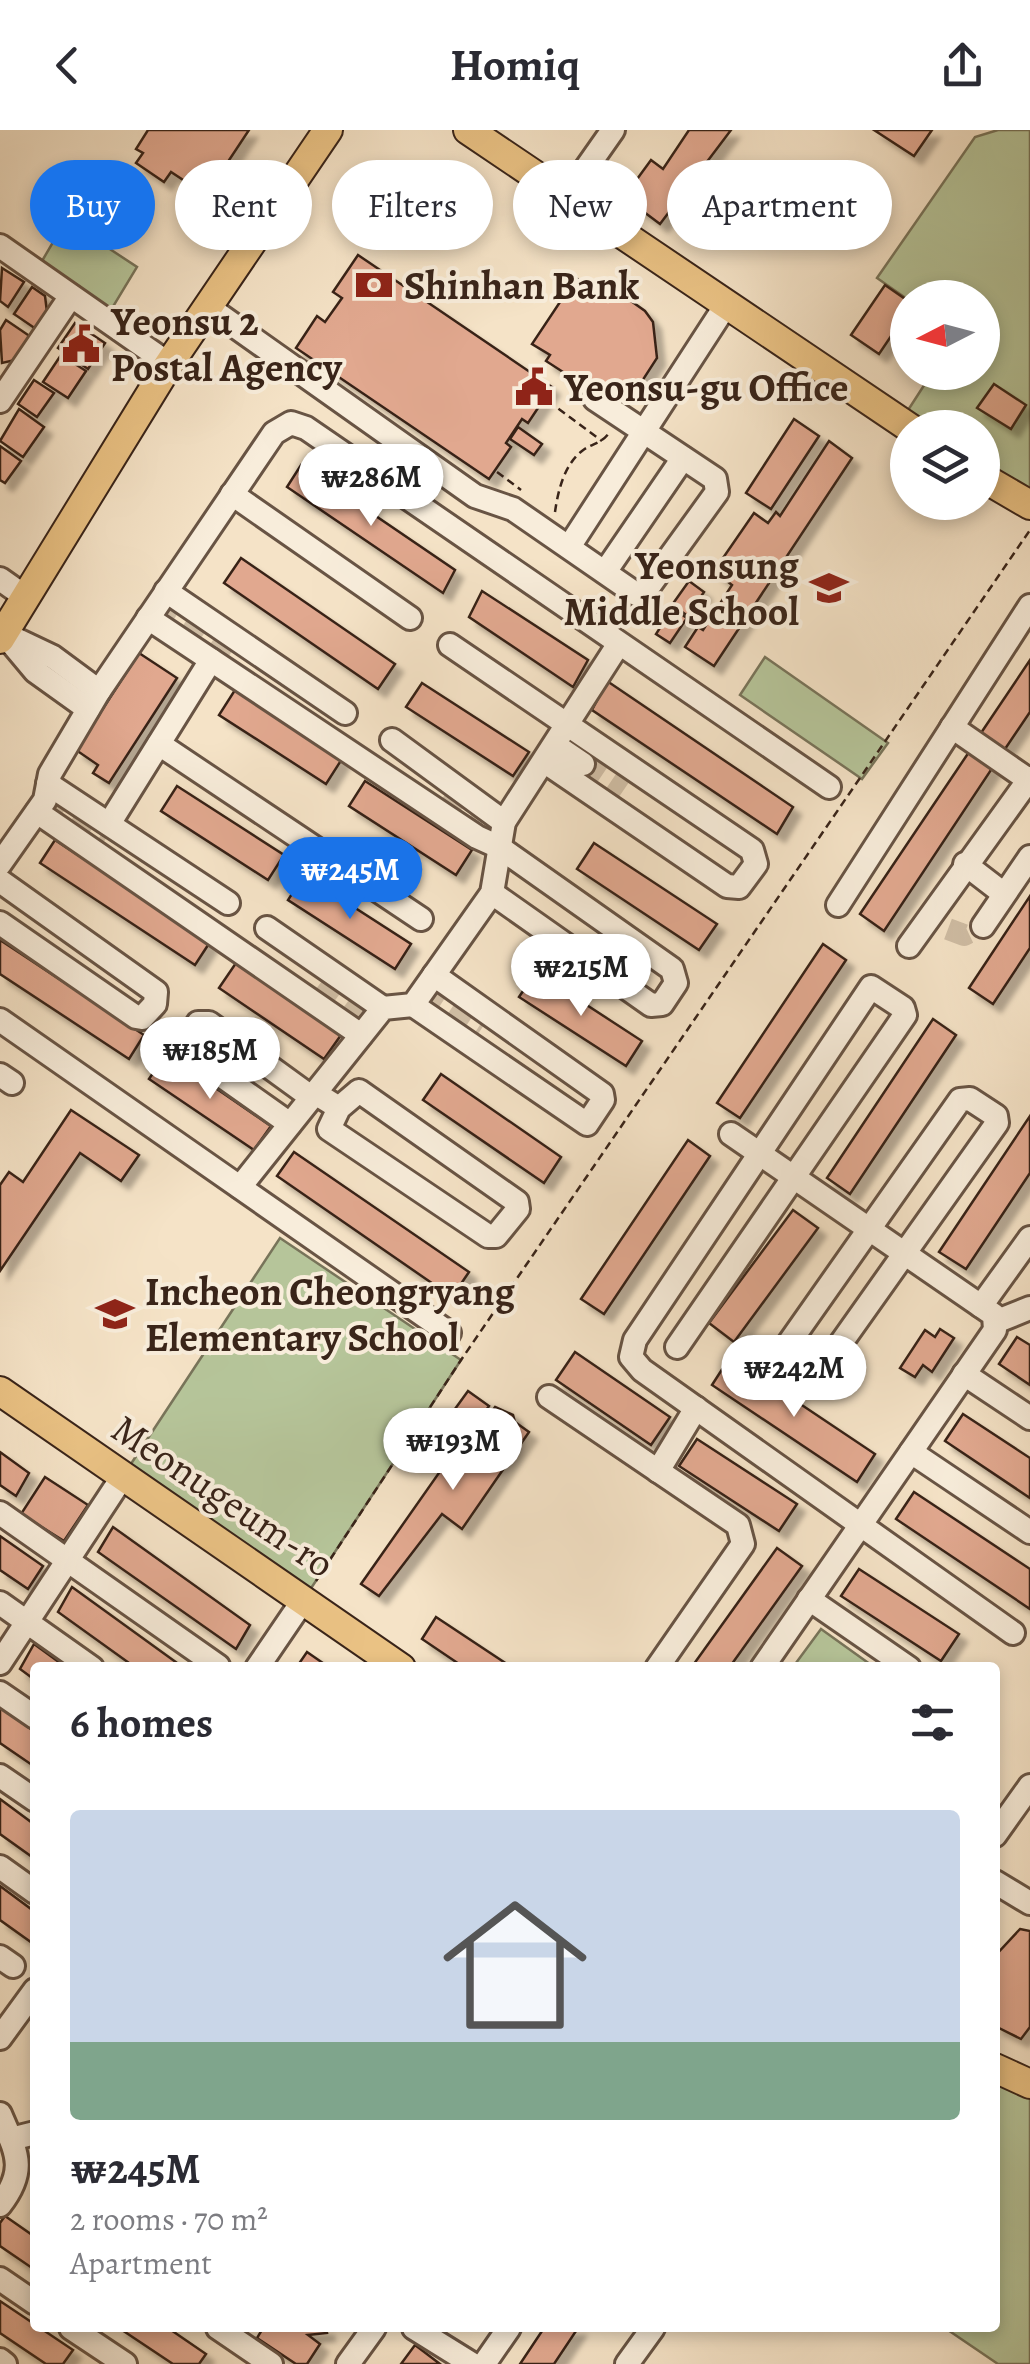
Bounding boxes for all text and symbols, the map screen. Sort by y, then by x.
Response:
text: Homiq [450,34,580,96]
icon: back [40,38,95,93]
icon: share [935,38,990,93]
chip: Buy [30,160,155,250]
chip: Rent [175,160,312,250]
chip: Filters [332,160,493,250]
chip: New [513,160,647,250]
chip: Apartment [667,160,892,250]
place label: Shinhan Bank [404,258,640,313]
bank icon: Shinhan Bank [353,264,395,306]
north arrow [890,280,1000,390]
map controls [890,280,1000,520]
place label: Yeonsu 2 Postal Agency [110,294,343,395]
public building icon: Yeonsu 2 Postal Agency [60,323,102,365]
place label: Yeonsu-gu Office [563,360,849,415]
public building icon: Yeonsu-gu Office [513,366,555,408]
button: layers [890,410,1000,520]
pin: ₩286M [301,444,441,529]
text: ₩286M [320,454,422,498]
place label: Yeonsung Middle School [563,538,800,639]
school or university icon: Yeonsung Middle School [808,567,850,609]
pin: ₩245M [280,837,420,922]
text: ₩245M [300,847,400,891]
pin: ₩215M [511,934,651,1019]
text: ₩215M [533,944,629,988]
pin: ₩185M [140,1017,280,1102]
text: ₩185M [162,1027,258,1071]
place label: Incheon Cheongryang Elementary School [145,1264,516,1365]
school or university icon: Incheon Cheongryang Elementary School [94,1293,136,1335]
pin: ₩242M [724,1335,864,1420]
text: ₩242M [743,1345,845,1389]
street label: Meonugeum-ro [101,1401,345,1591]
pin: ₩193M [383,1408,523,1493]
text: ₩193M [405,1418,501,1462]
text: 6 homes [70,1694,213,1751]
icon: filters [905,1695,960,1750]
icon: home [425,1875,605,2055]
text: ₩245M [70,2140,201,2197]
text: 2 rooms · 70 m² [70,2197,268,2241]
text: Apartment [70,2241,212,2285]

